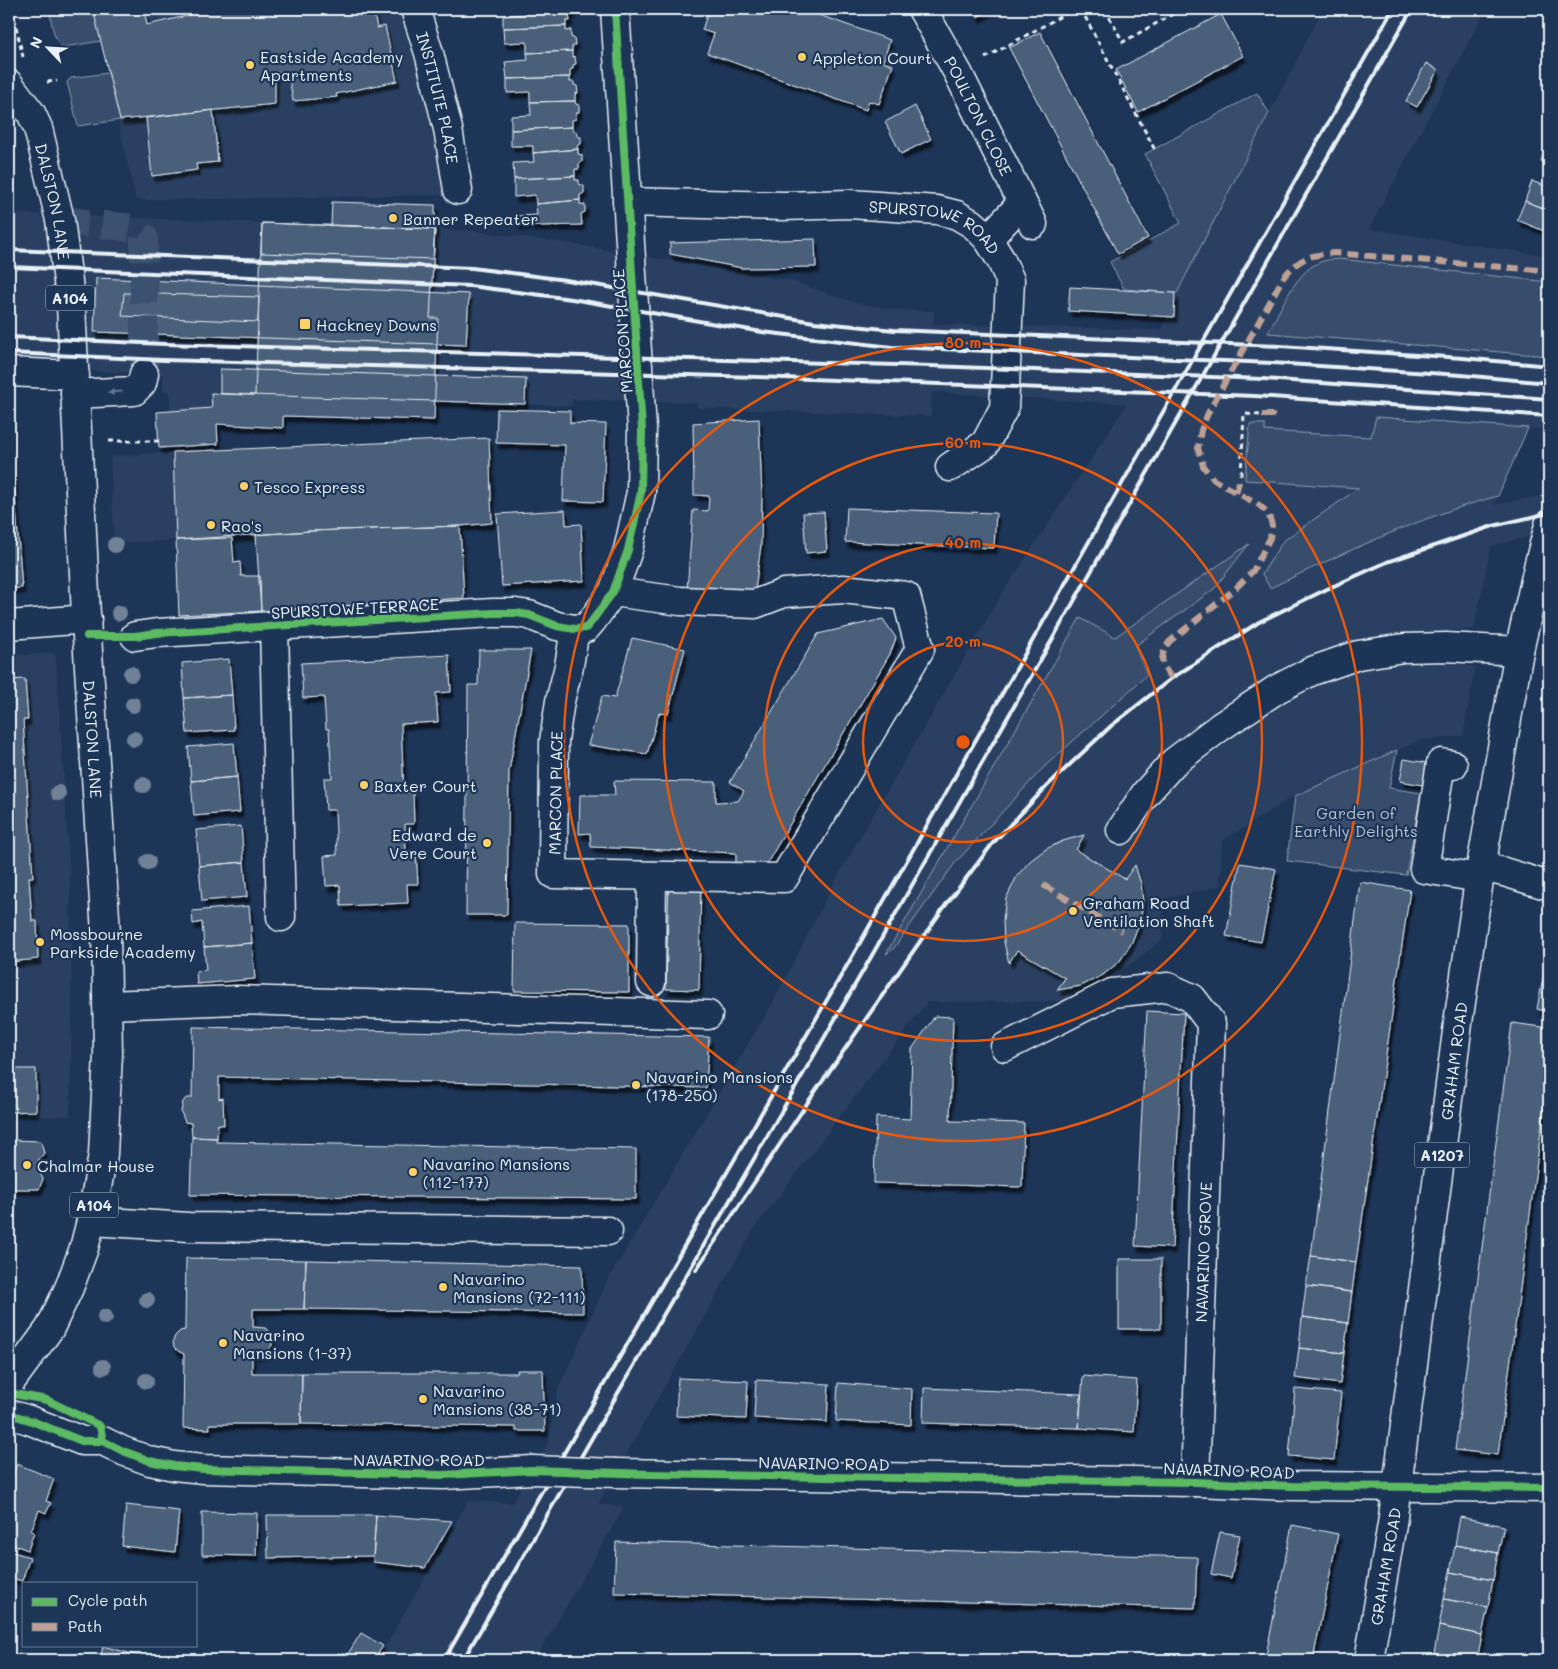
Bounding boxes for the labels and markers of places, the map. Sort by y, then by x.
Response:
place label: Eastside Academy Apartments [260,46,403,85]
place label: Appleton Court [812,47,932,68]
marker: Appleton Court [796,51,808,63]
marker: Eastside Academy Apartments [244,59,256,71]
place label: Banner Repeater [403,208,539,229]
marker: Banner Repeater [387,212,399,224]
place label: Hackney Downs [316,314,437,335]
marker: Hackney Downs [298,317,312,331]
place label: Tesco Express [254,476,365,497]
marker: Tesco Express [238,480,250,492]
place label: Rao's [221,515,262,536]
marker: Rao's [205,519,217,531]
centre of rings [954,733,972,751]
place label: Baxter Court [374,775,477,796]
marker: Baxter Court [358,779,370,791]
place label: Edward de Vere Court [389,824,477,863]
marker: Edward de Vere Court [481,837,493,849]
place label: Graham Road Ventilation Shaft [1083,892,1215,931]
marker: Graham Road Ventilation Shaft [1067,905,1079,917]
place label: Mossbourne Parkside Academy [50,923,196,962]
marker: Mossbourne Parkside Academy [34,936,46,948]
place label: Navarino Mansions (178-250) [646,1066,793,1105]
marker: Navarino Mansions (178-250) [630,1079,642,1091]
place label: Navarino Mansions (112-177) [423,1153,570,1192]
place label: Chalmar House [37,1155,155,1176]
marker: Chalmar House [21,1159,33,1171]
marker: Navarino Mansions (112-177) [407,1166,419,1178]
place label: Navarino Mansions (72-111) [453,1268,585,1307]
marker: Navarino Mansions (72-111) [437,1281,449,1293]
place label: Navarino Mansions (1-37) [233,1324,352,1363]
marker: Navarino Mansions (1-37) [217,1337,229,1349]
place label: Navarino Mansions (38-71) [433,1380,561,1419]
marker: Navarino Mansions (38-71) [417,1393,429,1405]

